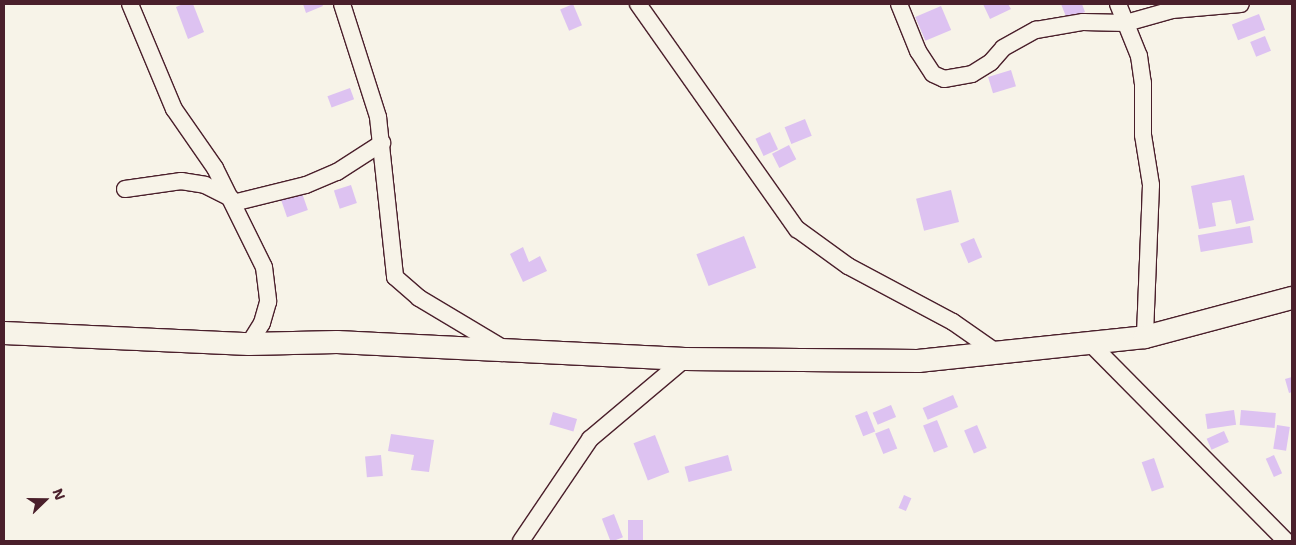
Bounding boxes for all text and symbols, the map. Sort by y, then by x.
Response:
north arrow [20,475,70,525]
text: N [48,486,69,503]

